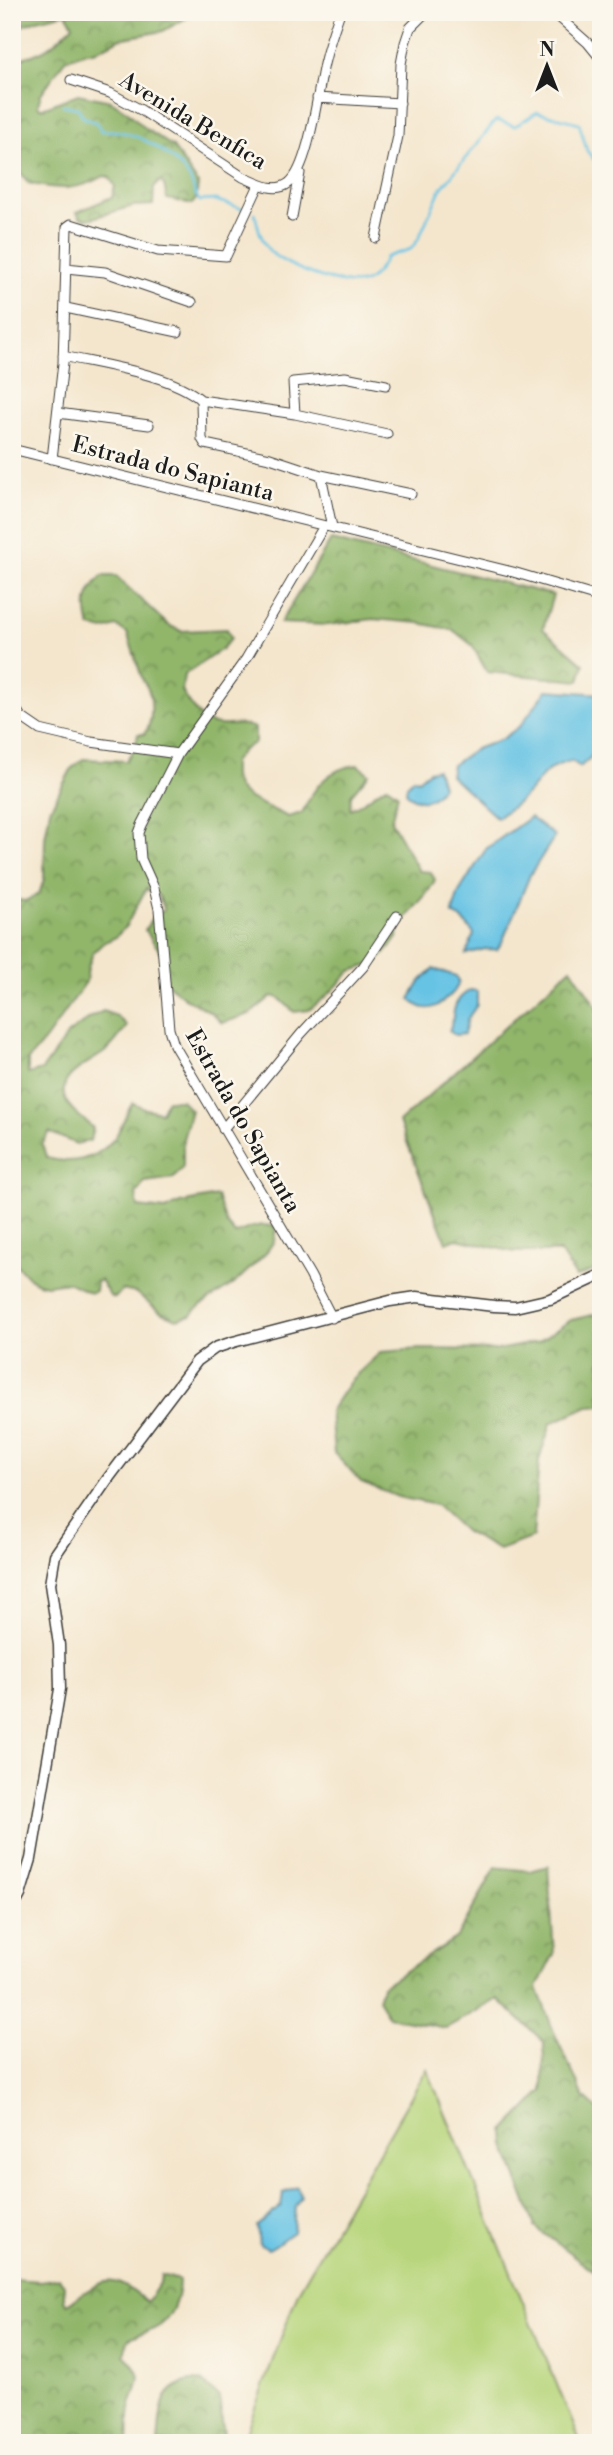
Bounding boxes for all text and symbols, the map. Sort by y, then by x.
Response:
north arrow [512,32,582,102]
text: N [539,38,555,62]
street label: Avenida Benfica [113,65,272,176]
street label: Estrada do Sapianta [69,430,277,508]
street label: Estrada do Sapianta [179,1024,307,1218]

